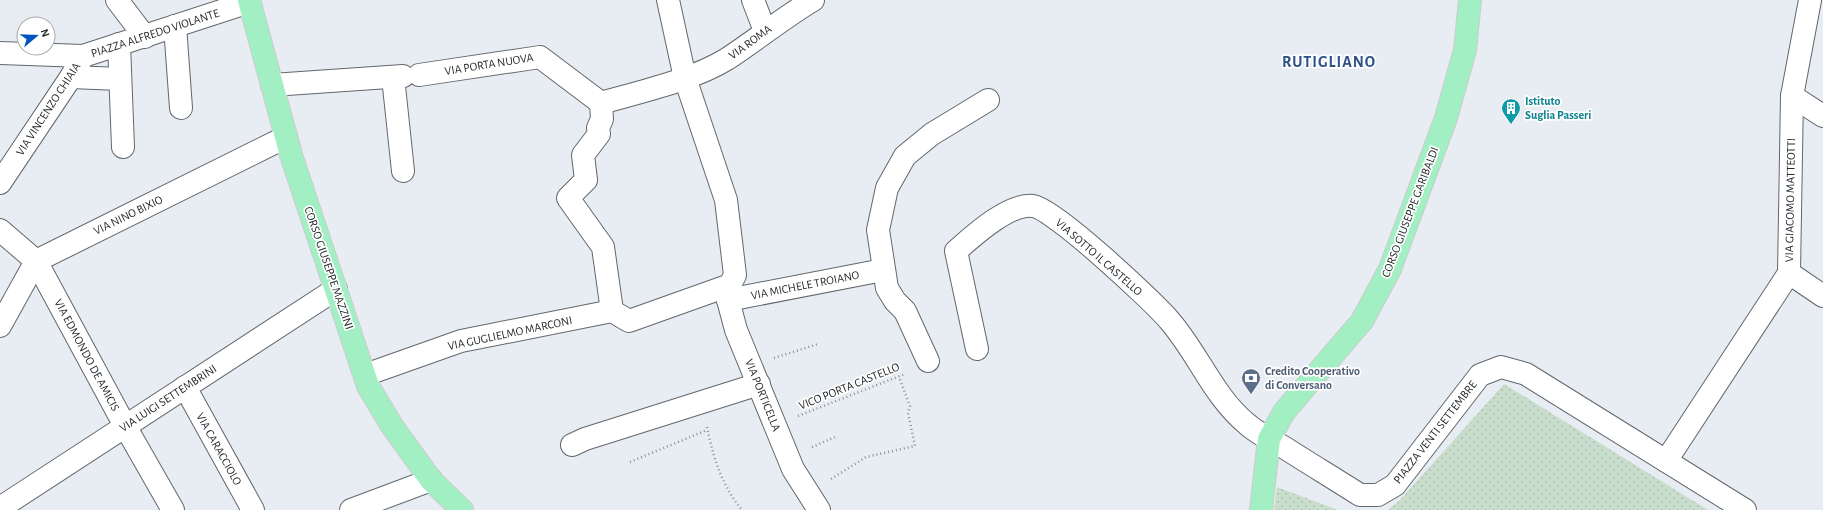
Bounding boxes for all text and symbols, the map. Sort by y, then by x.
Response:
street label: PIAZZA ALFREDO VIOLANTE [89,7,221,59]
north arrow [16,16,56,56]
street label: VIA ROMA [726,23,774,61]
text: N [39,27,51,38]
street label: VIA PORTA NUOVA [444,51,534,77]
district label: RUTIGLIANO [1282,54,1376,70]
street label: VIA VINCENZO CHIAIA [14,60,82,157]
place label: Istituto Suglia Passeri [1525,95,1591,121]
building icon: Istituto Suglia Passeri [1500,97,1522,125]
street label: VIA GIACOMO MATTEOTTI [1783,138,1797,262]
street label: CORSO GIUSEPPE GARIBALDI [1380,145,1440,279]
street label: VIA NINO BIXIO [92,193,165,237]
street label: CORSO GIUSEPPE MAZZINI [302,205,356,331]
street label: VIA SOTTO IL CASTELLO [1053,216,1145,298]
street label: VIA MICHELE TROIANO [750,269,861,301]
street label: VIA EDMONDO DE AMICIS [52,297,122,413]
street label: VIA GUGLIELMO MARCONI [447,314,573,352]
street label: VIA PORTICELLA [743,357,783,433]
street label: VICO PORTA CASTELLO [797,360,901,412]
street label: VIA LUIGI SETTEMBRINI [117,362,219,434]
place label: Credito Cooperativo di Conversano [1265,365,1360,391]
bank icon: Credito Cooperativo di Conversano [1240,367,1262,395]
street label: PIAZZA VENTI SETTEMBRE [1391,378,1479,486]
street label: VIA CARACCIOLO [194,411,244,488]

